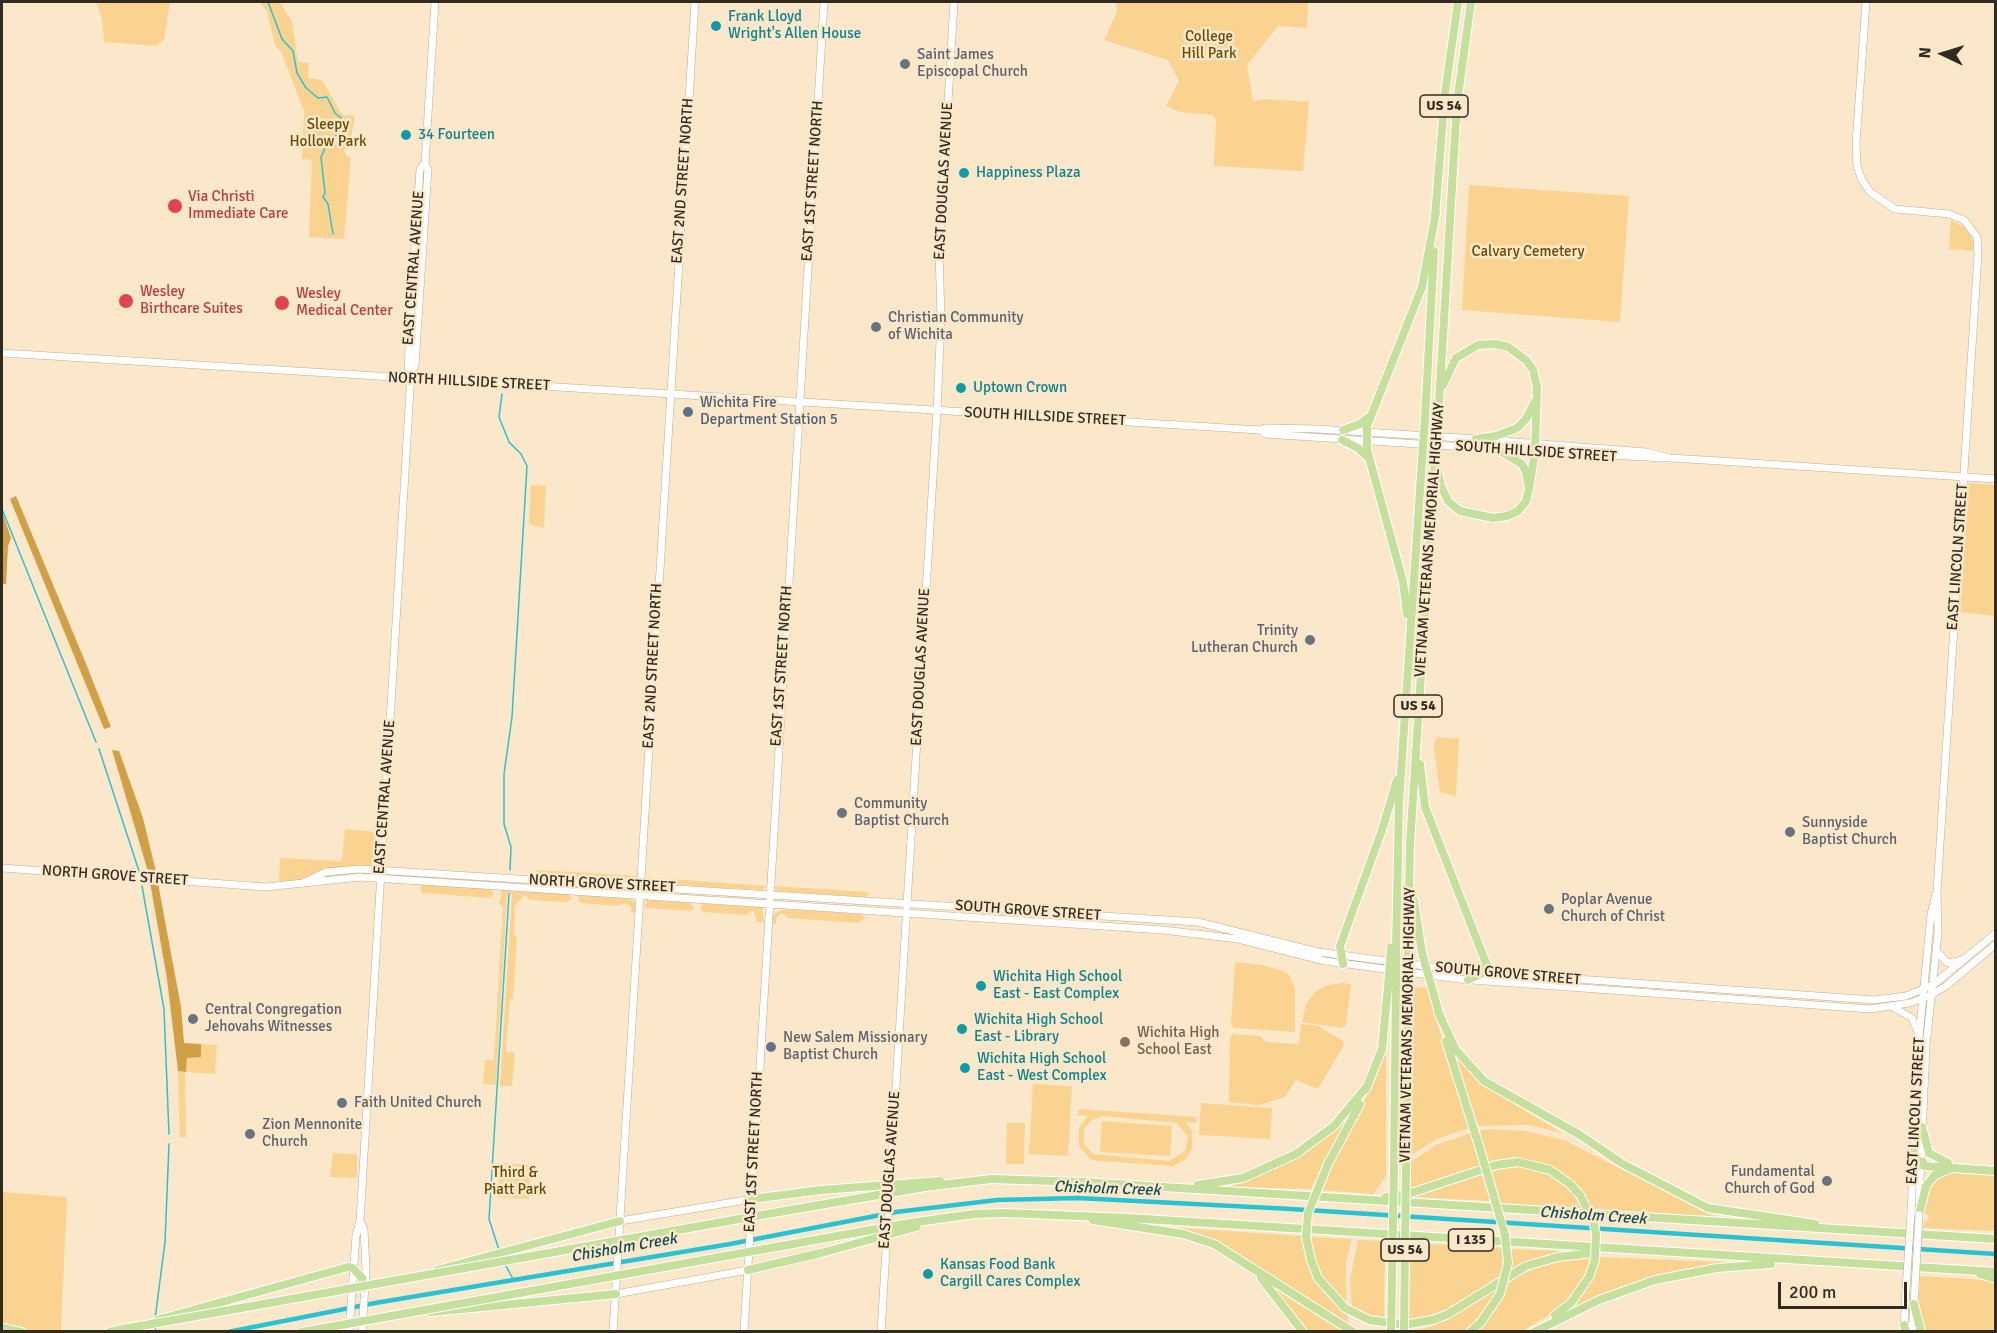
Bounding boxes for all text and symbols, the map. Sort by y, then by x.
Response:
place label: Frank Lloyd Wright's Allen House [728,8,861,43]
marker: Frank Lloyd Wright's Allen House [709,19,723,33]
north arrow [1913,24,1973,84]
park label: College Hill Park [1182,28,1236,63]
place label: Saint James Episcopal Church [917,46,1028,81]
text: N [1915,46,1935,59]
marker: Saint James Episcopal Church [898,57,912,71]
road number: US 54 [1420,95,1468,117]
street label: EAST 2ND STREET NORTH [668,98,698,264]
street label: EAST 1ST STREET NORTH [798,100,828,262]
street label: EAST DOUGLAS AVENUE [931,102,957,260]
park label: Sleepy Hollow Park [289,116,367,151]
place label: 34 Fourteen [418,126,495,144]
marker: 34 Fourteen [399,128,413,142]
place label: Happiness Plaza [976,164,1081,182]
marker: Happiness Plaza [957,166,971,180]
place label: Via Christi Immediate Care [188,188,288,223]
street label: EAST CENTRAL AVENUE [400,190,428,346]
marker: Via Christi Immediate Care [166,197,184,215]
park label: Calvary Cemetery [1472,243,1584,261]
place label: Wesley Birthcare Suites [140,283,243,318]
place label: Wesley Medical Center [296,285,393,320]
marker: Wesley Birthcare Suites [117,292,135,310]
marker: Wesley Medical Center [273,294,291,312]
place label: Christian Community of Wichita [888,309,1024,344]
marker: Christian Community of Wichita [869,320,883,334]
street label: NORTH HILLSIDE STREET [387,369,551,395]
place label: Uptown Crown [973,379,1067,397]
marker: Uptown Crown [954,381,968,395]
place label: Wichita Fire Department Station 5 [700,394,838,429]
street label: VIETNAM VETERANS MEMORIAL HIGHWAY [1411,402,1449,678]
street label: SOUTH HILLSIDE STREET [964,404,1126,430]
marker: Wichita Fire Department Station 5 [681,405,695,419]
street label: SOUTH HILLSIDE STREET [1455,437,1617,467]
street label: EAST LINCOLN STREET [1944,483,1972,631]
street label: EAST 2ND STREET NORTH [640,583,666,749]
street label: EAST 1ST STREET NORTH [767,585,797,747]
street label: EAST DOUGLAS AVENUE [908,588,934,746]
place label: Trinity Lutheran Church [1191,622,1298,657]
marker: Trinity Lutheran Church [1303,633,1317,647]
road number: US 54 [1394,695,1442,717]
street label: EAST CENTRAL AVENUE [371,719,399,875]
place label: Community Baptist Church [854,795,949,830]
marker: Community Baptist Church [835,806,849,820]
place label: Sunnyside Baptist Church [1802,814,1897,849]
marker: Sunnyside Baptist Church [1783,825,1797,839]
street label: NORTH GROVE STREET [41,862,189,890]
street label: NORTH GROVE STREET [528,871,676,897]
street label: VIETNAM VETERANS MEMORIAL HIGHWAY [1397,887,1419,1163]
place label: Poplar Avenue Church of Christ [1561,891,1665,926]
street label: SOUTH GROVE STREET [954,897,1102,925]
marker: Poplar Avenue Church of Christ [1542,902,1556,916]
street label: SOUTH GROVE STREET [1434,959,1582,989]
place label: Wichita High School East - East Complex [993,968,1122,1003]
marker: Wichita High School East - East Complex [974,979,988,993]
place label: Central Congregation Jehovahs Witnesses [205,1001,342,1036]
place label: Wichita High School East - Library [974,1011,1103,1046]
marker: Central Congregation Jehovahs Witnesses [186,1012,200,1026]
marker: Wichita High School East - Library [955,1022,969,1036]
place label: Wichita High School East [1137,1024,1219,1059]
place label: New Salem Missionary Baptist Church [783,1029,928,1064]
marker: Wichita High School East [1118,1035,1132,1049]
street label: EAST LINCOLN STREET [1903,1037,1929,1185]
marker: New Salem Missionary Baptist Church [764,1040,778,1054]
place label: Wichita High School East - West Complex [977,1050,1107,1085]
marker: Wichita High School East - West Complex [958,1061,972,1075]
street label: EAST 1ST STREET NORTH [741,1071,767,1233]
street label: EAST DOUGLAS AVENUE [876,1090,904,1250]
place label: Faith United Church [354,1094,482,1112]
marker: Faith United Church [335,1096,349,1110]
place label: Zion Mennonite Church [262,1116,362,1151]
marker: Zion Mennonite Church [243,1127,257,1141]
place label: Fundamental Church of God [1724,1163,1815,1198]
park label: Third & Piatt Park [484,1164,546,1199]
marker: Fundamental Church of God [1820,1174,1834,1188]
water label: Chisholm Creek [1053,1178,1161,1200]
water label: Chisholm Creek [1539,1203,1647,1229]
water label: Chisholm Creek [570,1229,678,1267]
road number: I 135 [1448,1229,1494,1251]
road number: US 54 [1381,1239,1429,1261]
place label: Kansas Food Bank Cargill Cares Complex [940,1256,1080,1291]
marker: Kansas Food Bank Cargill Cares Complex [921,1267,935,1281]
scale bar [1781,1270,1910,1308]
text: 200 m [1789,1281,1836,1303]

